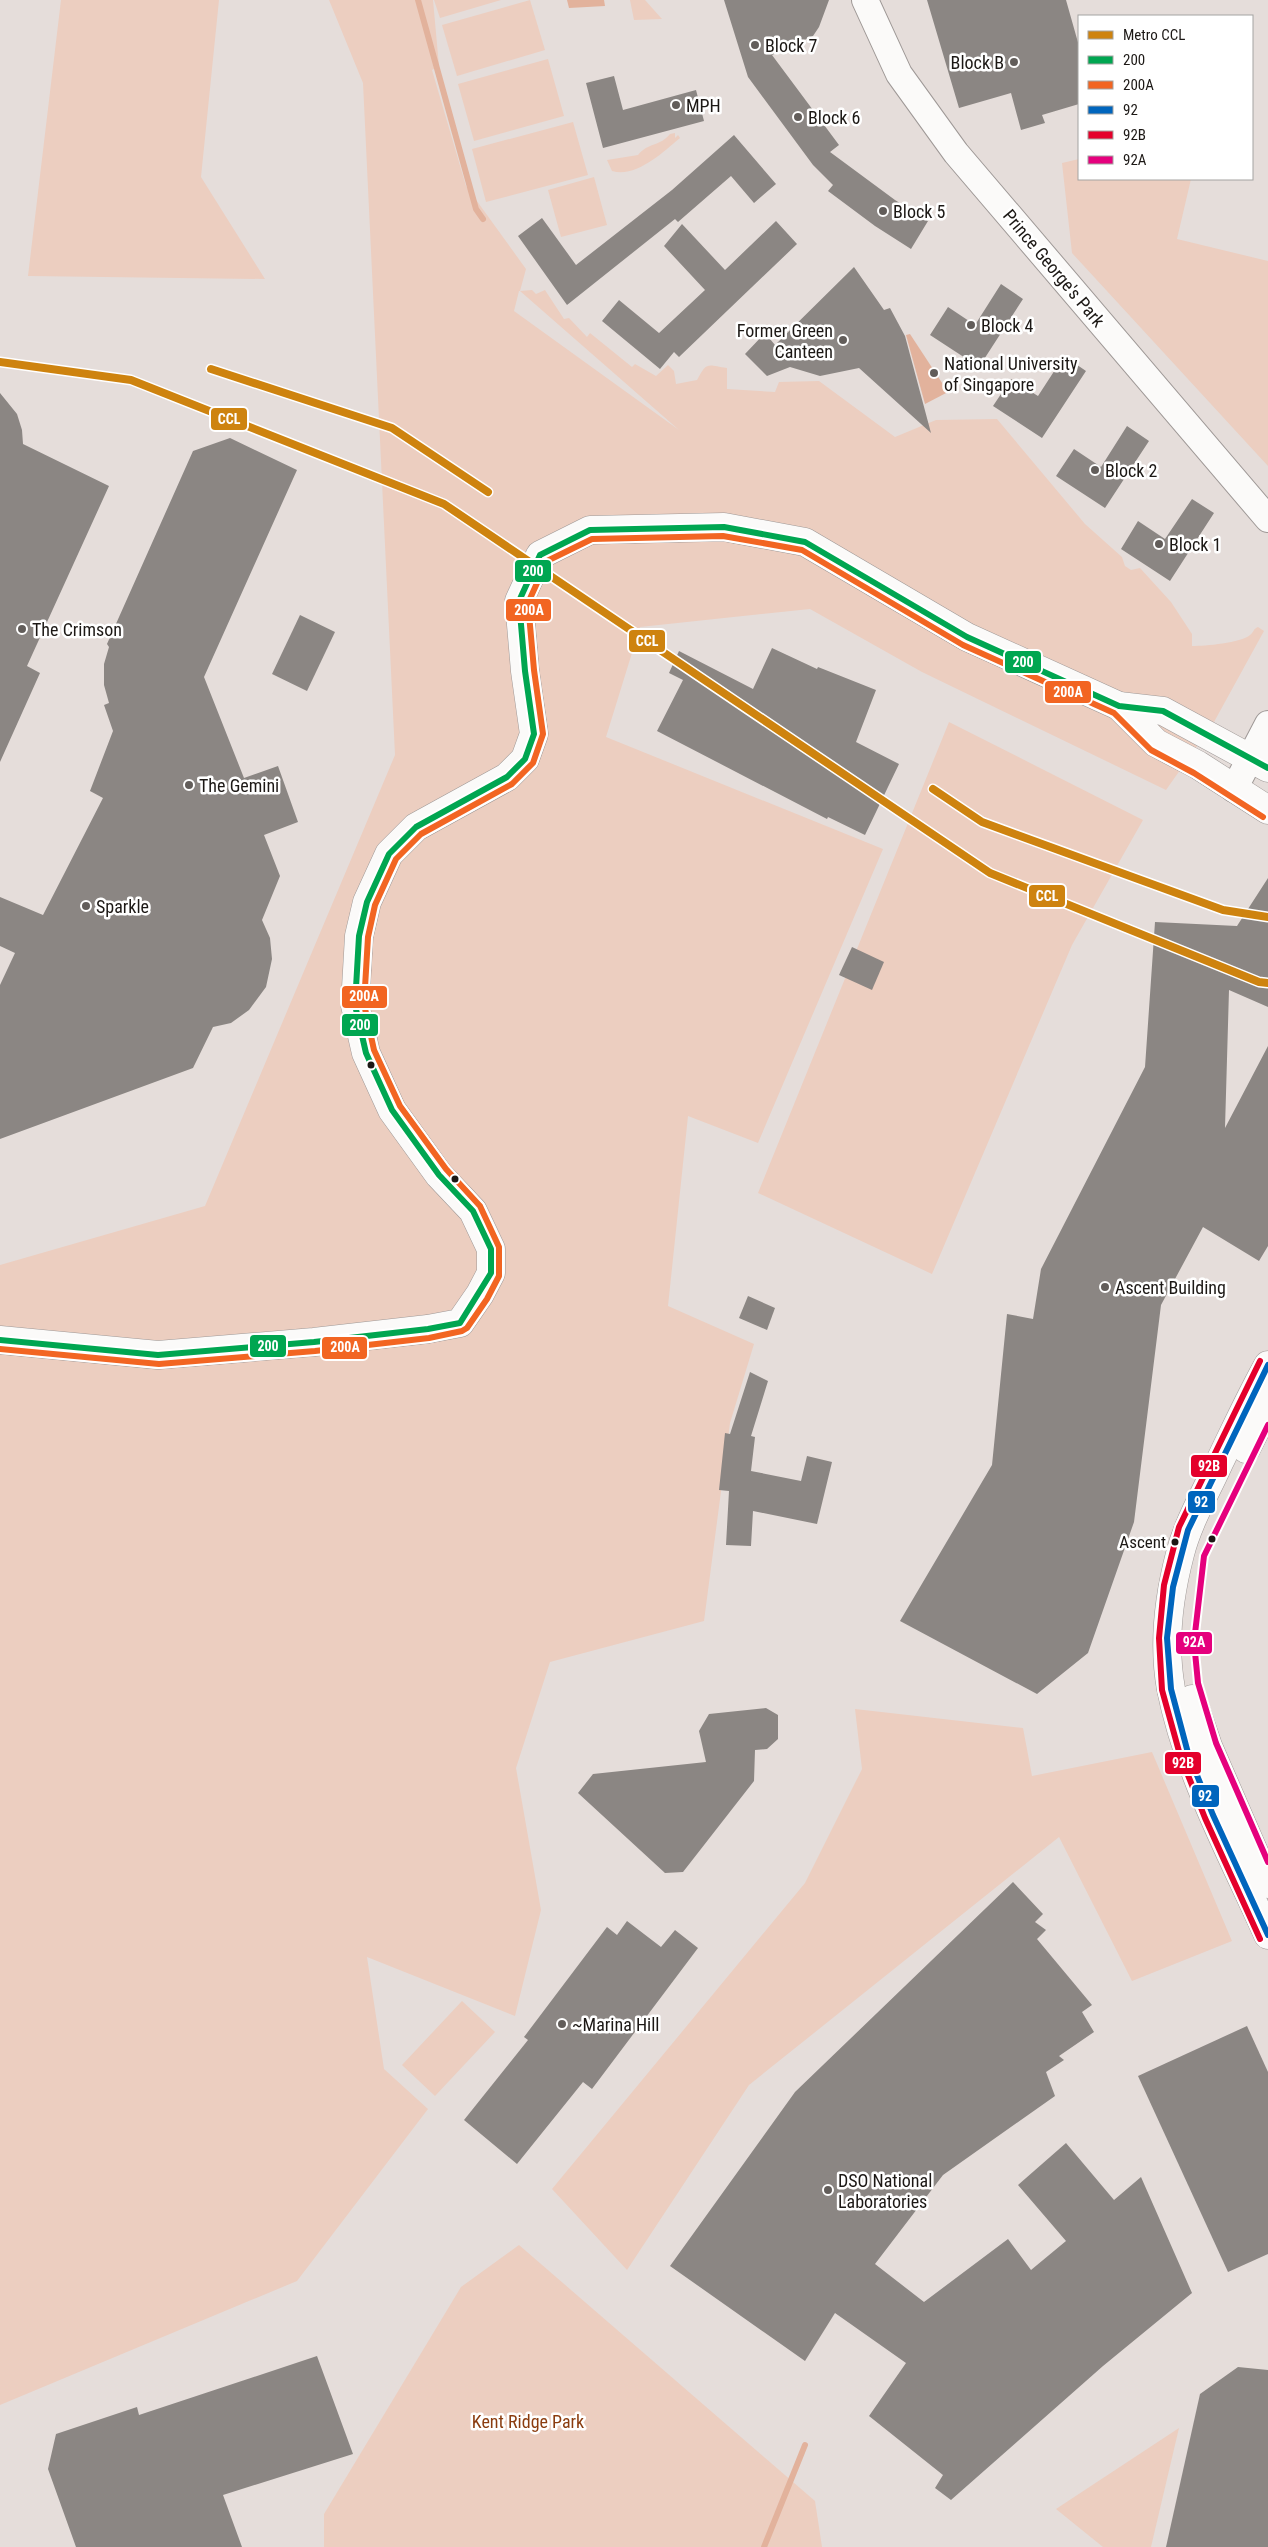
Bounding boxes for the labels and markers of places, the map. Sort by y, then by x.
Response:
place label: Block 7 [765,35,818,56]
marker: Block 7 [749,39,761,51]
place label: Block B [951,52,1004,73]
marker: Block B [1008,56,1020,68]
place label: MPH [686,95,721,116]
marker: MPH [670,99,682,111]
place label: Block 6 [808,107,860,128]
marker: Block 6 [792,111,804,123]
place label: Block 5 [893,201,946,222]
marker: Block 5 [877,205,889,217]
place label: Block 4 [981,315,1034,336]
marker: Block 4 [965,319,977,331]
place label: Former Green Canteen [737,320,833,362]
marker: Former Green Canteen [837,334,849,346]
place label: National University of Singapore [944,353,1078,395]
marker: National University of Singapore [928,367,940,379]
place label: Block 2 [1105,460,1158,481]
marker: Block 2 [1089,464,1101,476]
place label: Block 1 [1169,534,1221,555]
marker: Block 1 [1153,538,1165,550]
place label: The Crimson [32,619,122,640]
marker: The Crimson [16,623,28,635]
place label: The Gemini [199,775,279,796]
marker: The Gemini [183,779,195,791]
place label: Sparkle [96,896,149,917]
marker: Sparkle [80,900,92,912]
unlabelled marker [366,1060,376,1070]
unlabelled marker [450,1174,460,1184]
place label: Ascent Building [1115,1277,1226,1298]
marker: Ascent Building [1099,1281,1111,1293]
place label: Ascent [1119,1532,1166,1552]
unlabelled marker [1207,1534,1217,1544]
marker: Ascent [1170,1537,1180,1547]
place label: ~Marina Hill [572,2014,659,2035]
marker: ~Marina Hill [556,2018,568,2030]
place label: DSO National Laboratories [838,2170,932,2212]
marker: DSO National Laboratories [822,2184,834,2196]

